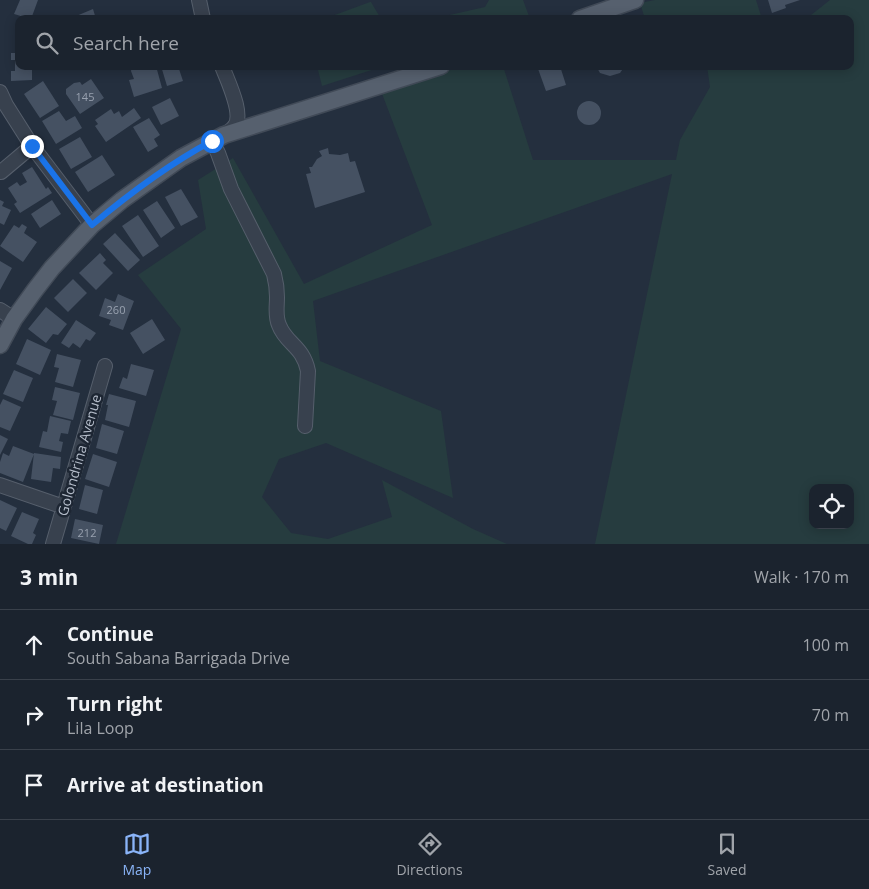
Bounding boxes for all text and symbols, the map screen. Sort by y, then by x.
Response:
search box [15,15,854,70]
icon: search [33,29,61,57]
text: Search here [73,30,179,56]
house number: 145 [76,89,94,104]
route start [201,130,224,153]
route end [21,135,44,158]
house number: 260 [107,302,125,317]
street label: Golondrina Avenue [53,392,105,518]
map controls [809,484,854,529]
button: locate [809,484,854,529]
house number: 212 [78,525,96,540]
text: 3 min [20,563,78,591]
text: Walk · 170 m [754,566,849,588]
text: Continue [67,621,154,647]
icon: ahead [20,631,48,659]
text: 100 m [803,634,849,656]
text: South Sabana Barrigada Drive [67,647,290,669]
text: Turn right [67,691,162,717]
icon: right [20,701,48,729]
text: 70 m [812,704,849,726]
text: Lila Loop [67,717,134,739]
icon: arrive [20,771,48,799]
text: Arrive at destination [67,772,264,798]
tab: Map [122,830,151,879]
tab: Directions [396,830,463,879]
tab: Saved [708,830,746,879]

